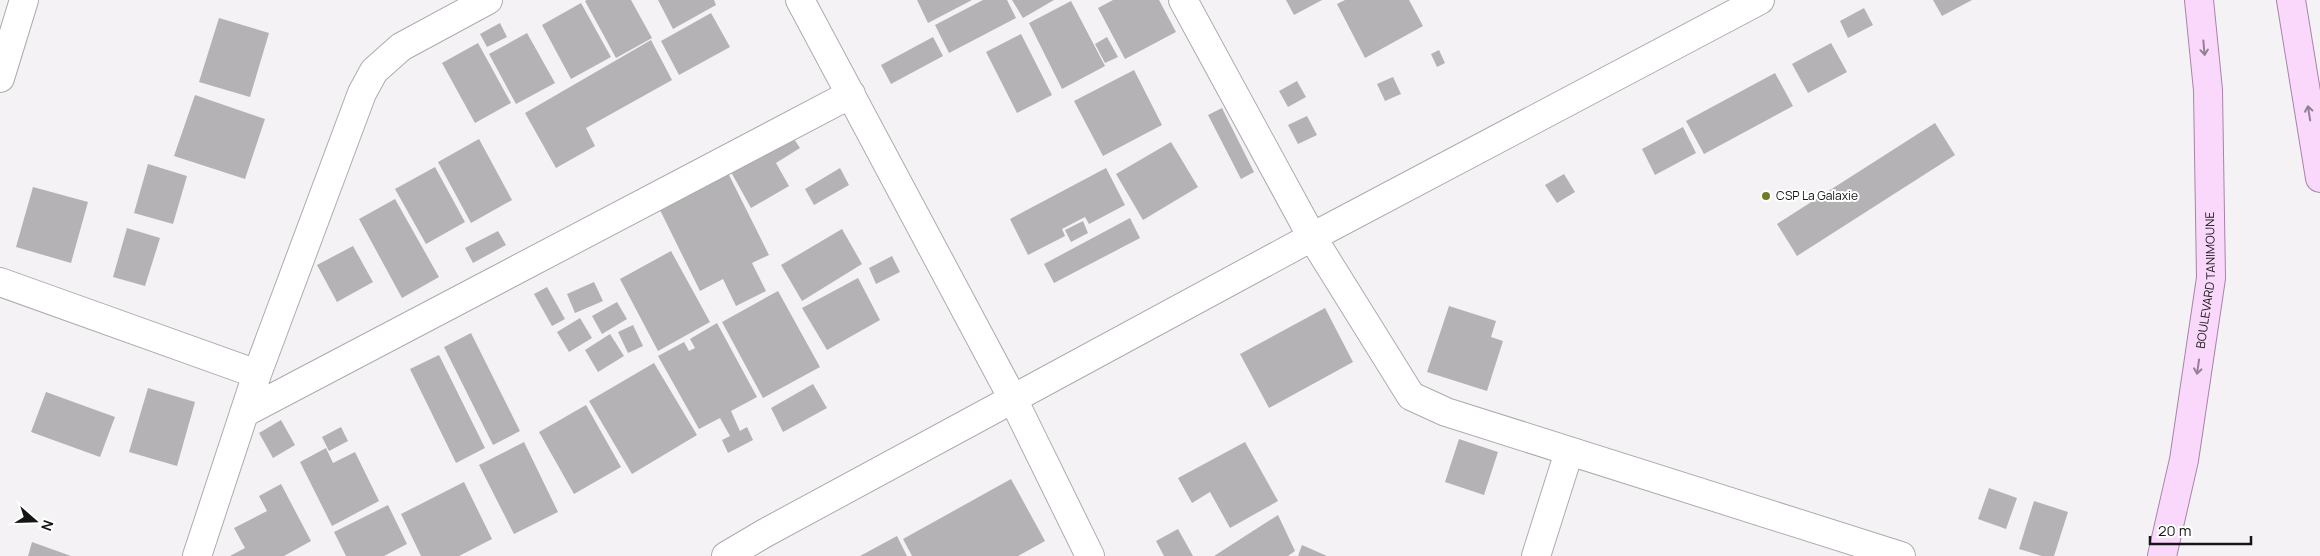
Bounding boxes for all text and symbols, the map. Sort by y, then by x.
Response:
one-way arrow [2199,40,2209,56]
one-way arrow [2304,105,2314,121]
place label: CSP La Galaxie [1776,187,1858,204]
marker: CSP La Galaxie [1760,190,1772,202]
street label: BOULEVARD TANIMOUNE [2192,212,2219,350]
one-way arrow [2193,359,2203,375]
north arrow [10,496,60,546]
scale bar [2150,514,2251,546]
text: N [37,518,58,534]
text: 20 m [2158,520,2191,541]

